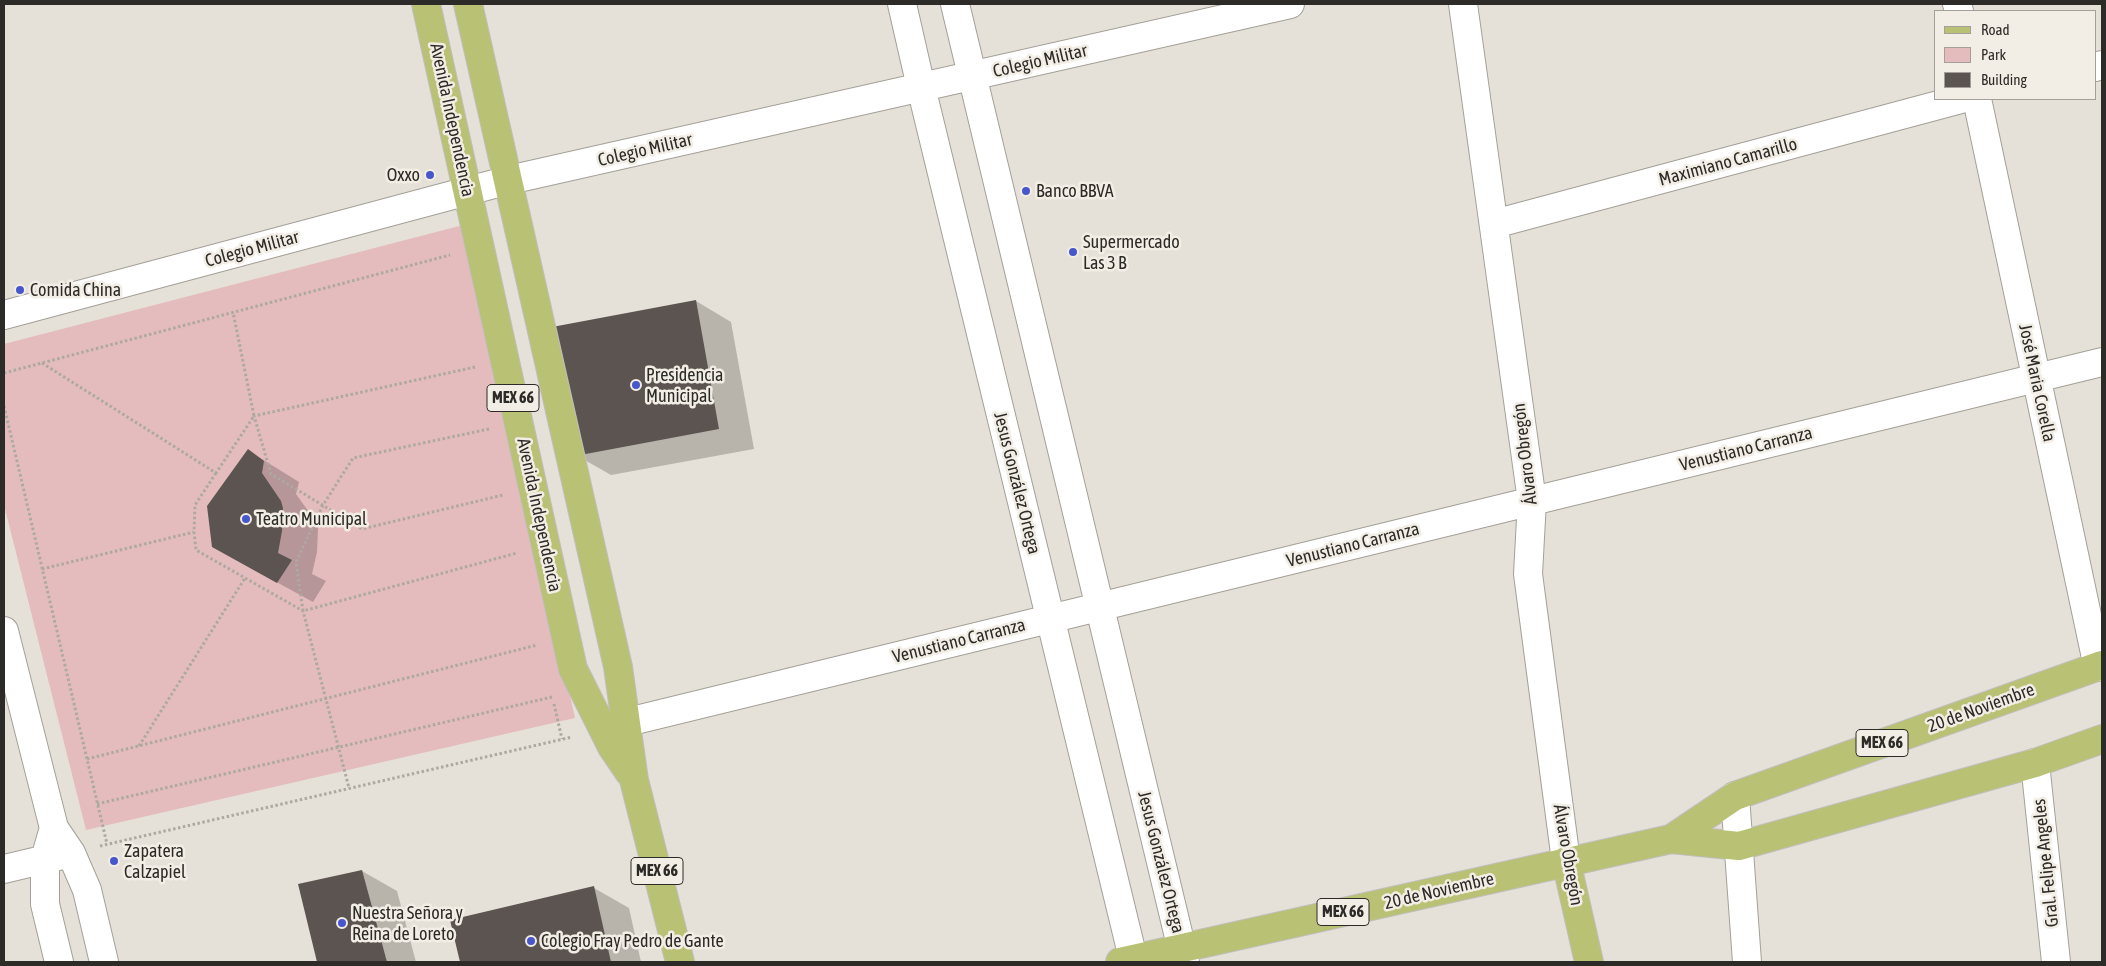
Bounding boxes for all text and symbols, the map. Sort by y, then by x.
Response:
legend [1934,10,2096,100]
text: Road [1981,21,2010,38]
street label: Colegio Militar [991,40,1089,82]
street label: Avenida Independencia [425,41,479,199]
text: Park [1981,46,2006,63]
text: Building [1981,71,2027,88]
street label: Colegio Militar [596,129,694,171]
street label: Maximiano Camarillo [1657,133,1799,191]
place label: Oxxo [387,164,420,186]
marker: Oxxo [424,169,436,181]
place label: Banco BBVA [1036,180,1114,202]
marker: Banco BBVA [1020,185,1032,197]
street label: Colegio Militar [203,226,301,272]
place label: Supermercado Las 3 B [1083,231,1180,274]
marker: Supermercado Las 3 B [1067,246,1079,258]
place label: Comida China [30,279,121,301]
marker: Comida China [14,284,26,296]
street label: José Maria Corella [2014,322,2060,444]
place label: Presidencia Municipal [646,364,723,406]
marker: Presidencia Municipal [630,379,642,391]
road number: MEX 66 [487,384,539,412]
street label: Álvaro Obregón [1508,402,1542,506]
street label: Jesus González Ortega [989,410,1045,556]
street label: Venustiano Carranza [1677,422,1815,476]
street label: Avenida Independencia [512,436,566,594]
place label: Teatro Municipal [256,508,367,530]
marker: Teatro Municipal [240,513,252,525]
street label: Venustiano Carranza [1284,518,1422,572]
street label: Venustiano Carranza [890,614,1028,668]
street label: 20 de Noviembre [1925,679,2037,737]
road number: MEX 66 [1856,730,1908,756]
street label: Jesus González Ortega [1133,789,1189,935]
street label: Gral. Felipe Angeles [2029,798,2063,928]
street label: Álvaro Obregón [1548,803,1588,907]
place label: Zapatera Calzapiel [124,840,186,882]
marker: Zapatera Calzapiel [108,855,120,867]
road number: MEX 66 [631,858,683,884]
street label: 20 de Noviembre [1382,868,1496,914]
road number: MEX 66 [1317,899,1369,926]
place label: Nuestra Señora y Reina de Loreto [352,902,463,944]
marker: Nuestra Señora y Reina de Loreto [336,917,348,929]
place label: Colegio Fray Pedro de Gante [541,930,724,952]
marker: Colegio Fray Pedro de Gante [525,935,537,947]

